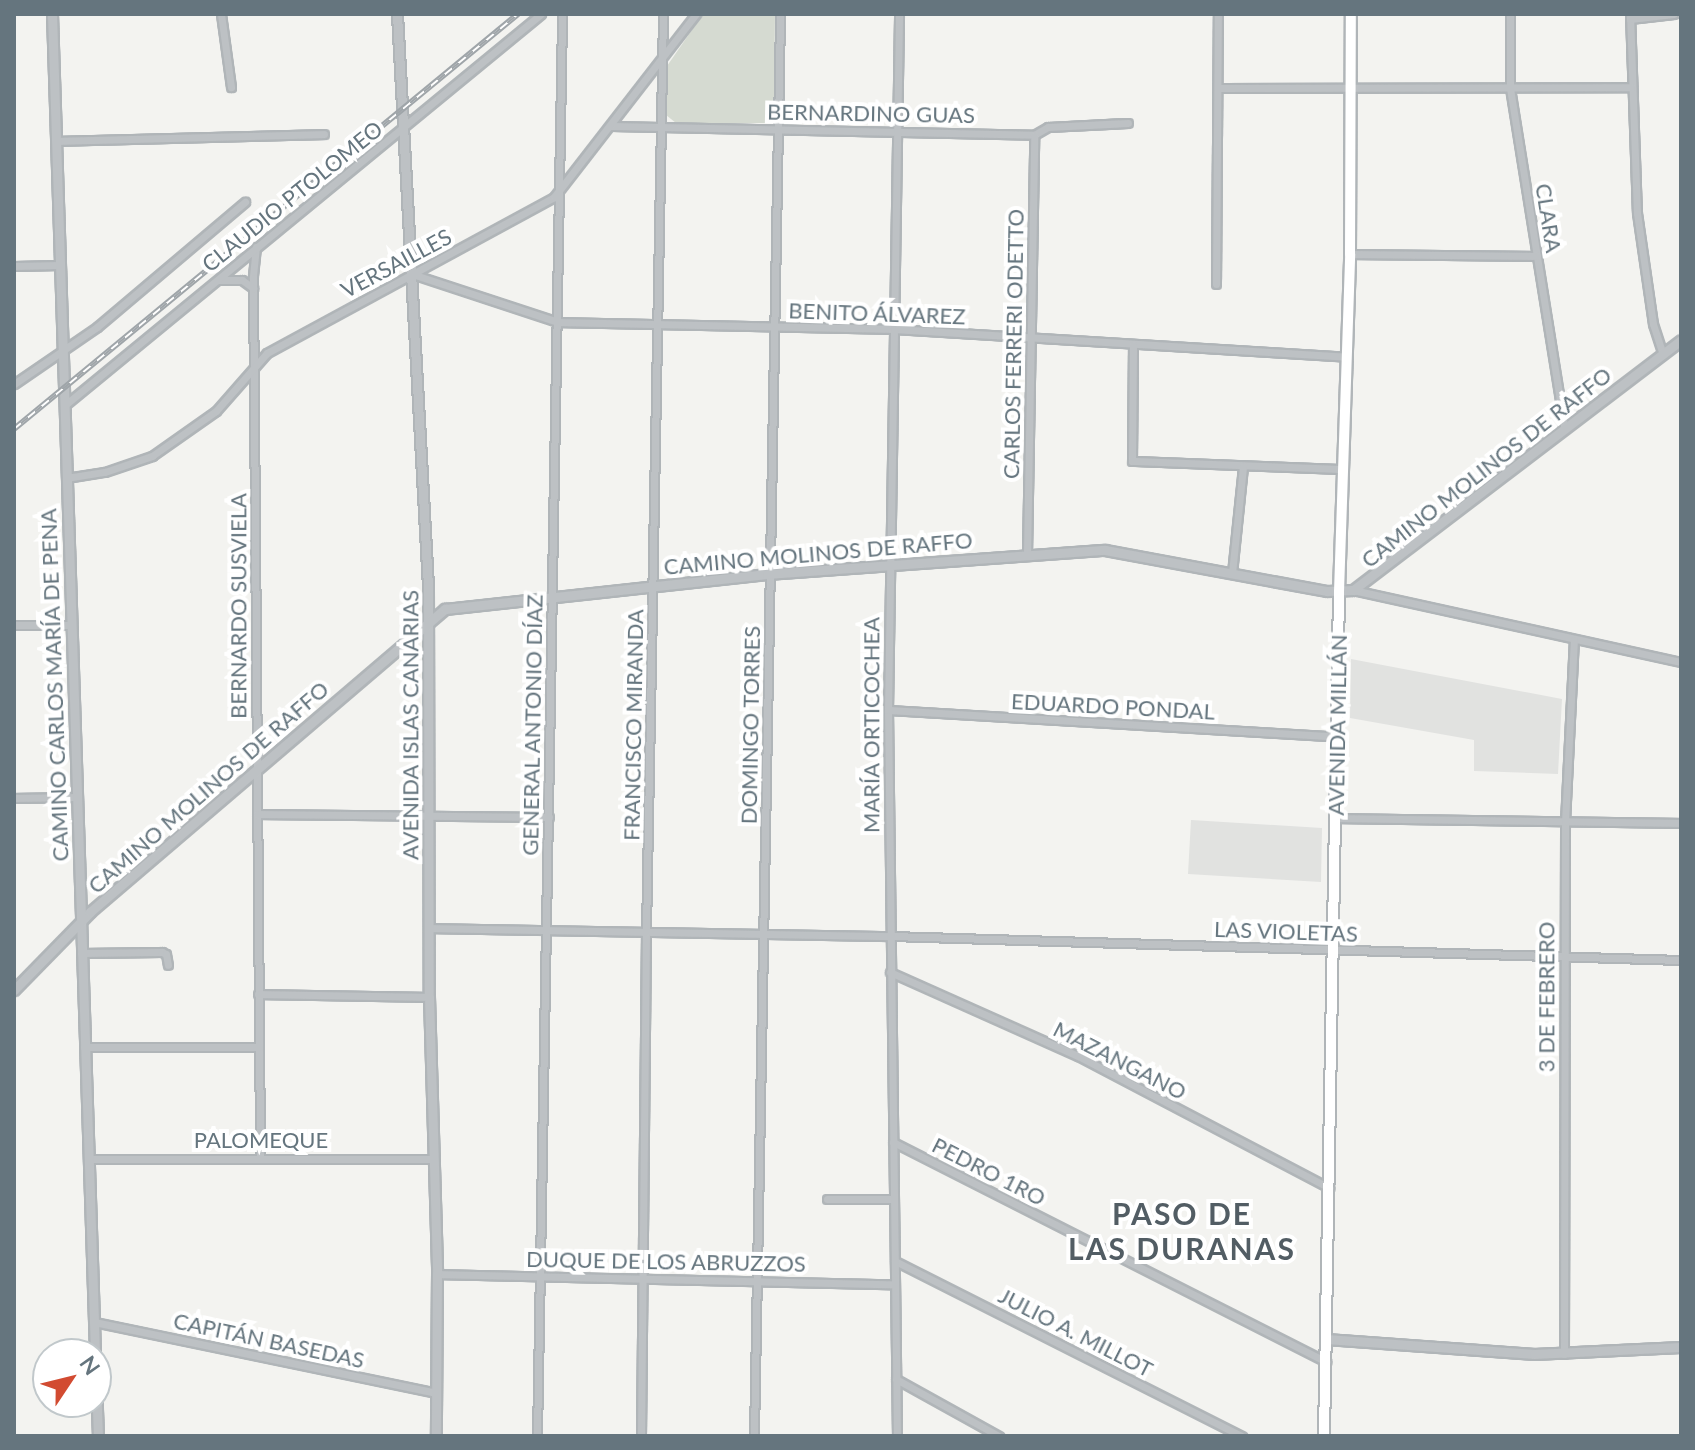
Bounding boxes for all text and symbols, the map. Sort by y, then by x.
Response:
street label: BERNARDINO GUAS [767,98,975,128]
street label: CLAUDIO PTOLOMEO [196,115,388,277]
street label: CLARA [1531,182,1567,254]
street label: CARLOS FERRERI ODETTO [997,209,1029,479]
street label: VERSAILLES [336,223,456,303]
street label: BENITO ÁLVAREZ [788,297,966,329]
street label: CAMINO MOLINOS DE RAFFO [1356,361,1616,573]
street label: BERNARDO SUSVIELA [225,493,251,719]
street label: CAMINO CARLOS MARÍA DE PENA [35,508,73,862]
street label: CAMINO MOLINOS DE RAFFO [663,526,973,580]
street label: AVENIDA ISLAS CANARIAS [397,590,423,860]
street label: GENERAL ANTONIO DÍAZ [517,593,547,857]
street label: FRANCISCO MIRANDA [618,609,648,841]
street label: MARÍA ORTICOCHEA [858,617,884,833]
street label: DOMINGO TORRES [735,625,765,825]
street label: AVENIDA MILLÁN [1322,634,1352,816]
street label: CAMINO MOLINOS DE RAFFO [82,675,334,899]
street label: EDUARDO PONDAL [1010,687,1216,725]
street label: LAS VIOLETAS [1213,915,1359,947]
street label: 3 DE FEBRERO [1533,922,1559,1072]
street label: MAZANGANO [1049,1015,1191,1105]
street label: PALOMEQUE [194,1127,328,1153]
street label: PEDRO 1RO [928,1131,1050,1211]
district label: PASO DE LAS DURANAS [1068,1195,1296,1266]
street label: DUQUE DE LOS ABRUZZOS [526,1245,806,1277]
street label: JULIO A. MILLOT [994,1282,1158,1382]
street label: CAPITÁN BASEDAS [171,1307,367,1373]
north arrow [32,1338,112,1418]
text: N [75,1350,106,1380]

